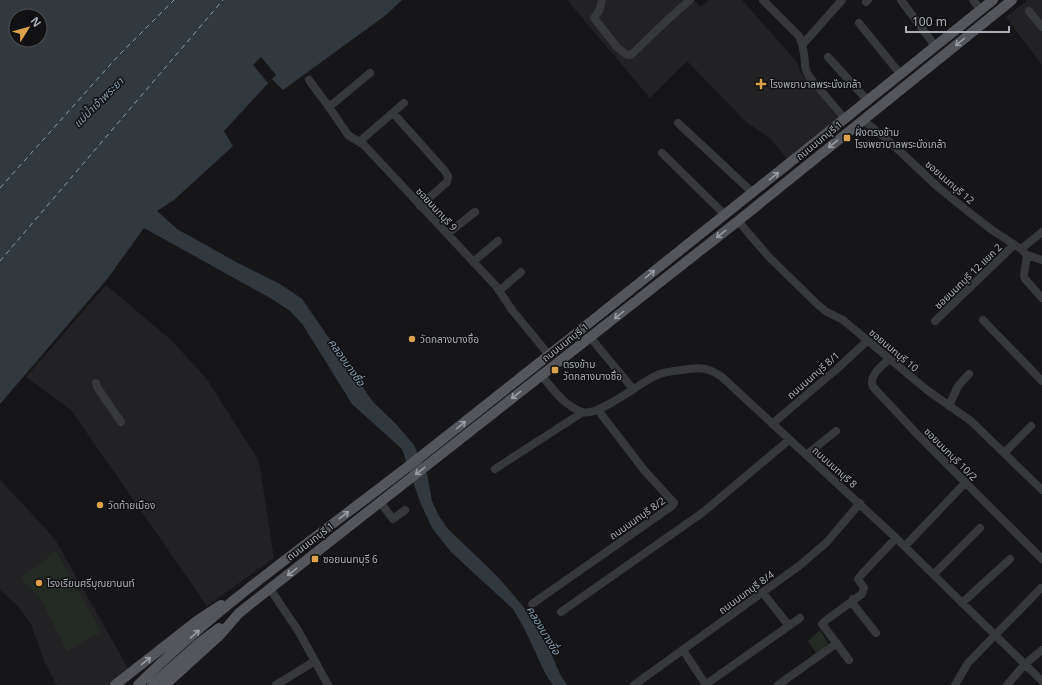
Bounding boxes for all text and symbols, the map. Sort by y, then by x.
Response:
north arrow [8,8,48,48]
scale bar [906,8,1009,34]
text: 100 m [912,13,947,30]
text: N [28,14,45,30]
one-way arrow [954,37,965,46]
water label: แม่น้ำเจ้าพระยา [70,73,127,130]
place label: โรงพยาบาลพระนั่งเกล้า [770,77,861,91]
marker: โรงพยาบาลพระนั่งเกล้า [755,78,767,90]
street label: ถนนนนทบุรี 1 [793,117,845,163]
place label: ฝั่งตรงข้าม โรงพยาบาลพระนั่งเกล้า [855,125,946,151]
marker: ฝั่งตรงข้าม โรงพยาบาลพระนั่งเกล้า [842,133,852,143]
one-way arrow [828,140,839,149]
street label: ซอยนนทบุรี 12 [923,157,978,207]
one-way arrow [768,172,779,180]
street label: ซอยนนทบุรี 9 [413,184,461,234]
one-way arrow [715,230,726,239]
street label: ซอยนนทบุรี 12 แยก 2 [931,240,1005,312]
one-way arrow [645,270,656,279]
one-way arrow [613,310,624,319]
street label: ถนนนนทบุรี 1 [539,319,591,365]
street label: ซอยนนทบุรี 10 [866,325,922,375]
place label: วัดกลางบางซื่อ [420,332,479,346]
marker: วัดกลางบางซื่อ [407,334,417,344]
water label: คลองบางซื่อ [325,335,369,389]
street label: ถนนนนทบุรี 8/1 [784,348,842,402]
place label: ตรงข้าม วัดกลางบางซื่อ [563,357,622,383]
marker: ตรงข้าม วัดกลางบางซื่อ [550,365,560,375]
one-way arrow [511,391,522,399]
one-way arrow [455,421,466,429]
street label: ซอยนนทบุรี 10/2 [921,424,981,484]
street label: ถนนนนทบุรี 8 [810,443,861,491]
one-way arrow [414,466,425,475]
street label: ถนนนนทบุรี 8/2 [606,493,668,542]
place label: วัดท้ายเมือง [108,498,155,512]
marker: วัดท้ายเมือง [95,500,105,510]
one-way arrow [339,511,350,519]
street label: ถนนนนทบุรี 1 [283,519,337,563]
place label: ซอยนนทบุรี 6 [323,552,378,566]
marker: ซอยนนทบุรี 6 [310,554,320,564]
one-way arrow [286,567,297,576]
street label: ถนนนนทบุรี 8/4 [715,567,777,617]
place label: โรงเรียนศรีบุณยานนท์ [47,576,135,590]
marker: โรงเรียนศรีบุณยานนท์ [34,578,44,588]
water label: คลองบางซื่อ [523,603,565,658]
one-way arrow [190,629,200,638]
one-way arrow [140,657,151,665]

